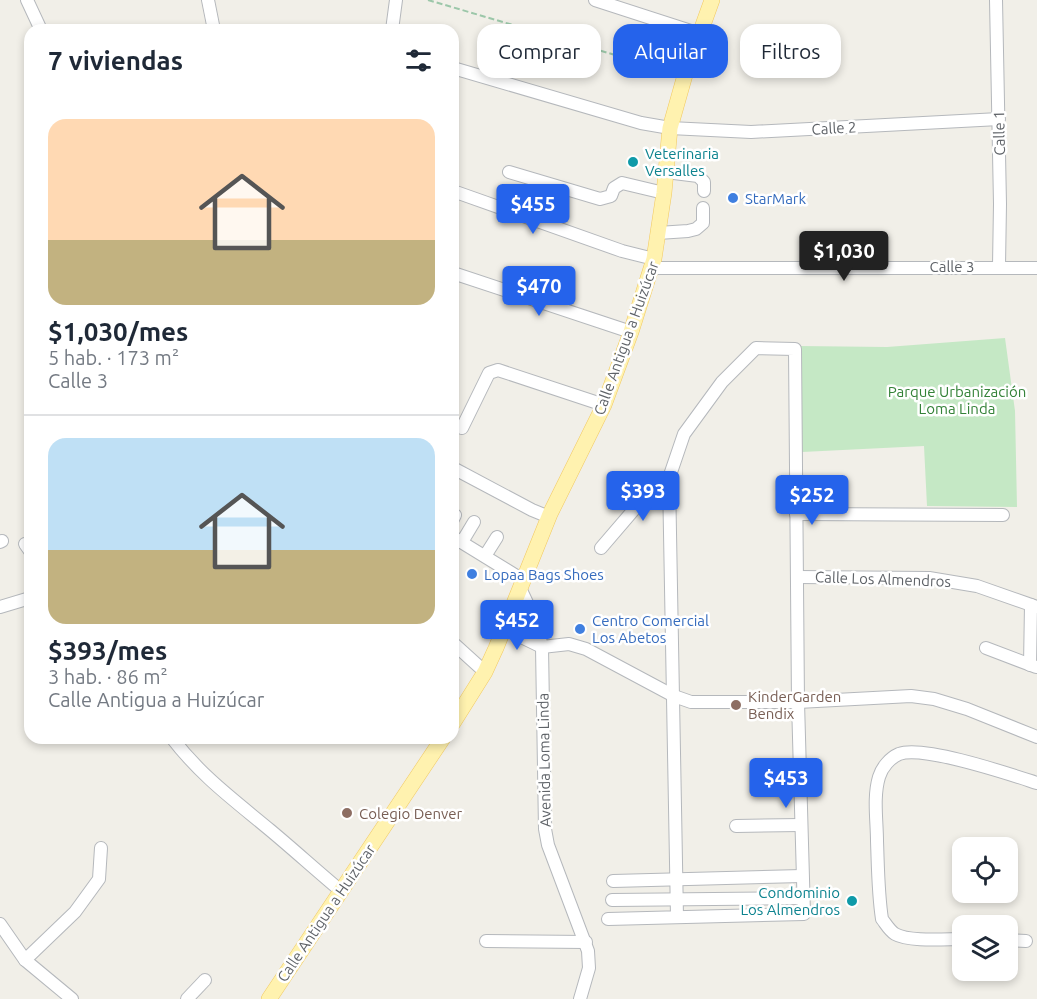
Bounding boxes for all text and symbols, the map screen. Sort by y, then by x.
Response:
chip: Comprar [477,24,601,78]
chip: Alquilar [613,24,728,78]
chip: Filtros [740,24,841,78]
icon: filters [402,44,435,77]
text: 7 viviendas [48,46,183,75]
street label: Calle 1 [990,110,1008,156]
street label: Calle 2 [811,118,857,138]
place label: Veterinaria Versalles [645,145,719,179]
marker: Veterinaria Versalles [626,155,640,169]
icon: home [188,158,296,266]
pin: $455 [497,184,569,235]
place label: StarMark [745,190,807,207]
marker: StarMark [726,191,740,205]
text: $455 [510,192,556,215]
pin: $1,030 [795,231,893,282]
text: $1,030 [813,239,875,262]
street label: Calle 3 [930,258,974,275]
street label: Calle Antigua a Huizúcar [590,259,662,417]
pin: $470 [503,266,575,317]
text: $470 [516,274,562,297]
text: $1,030/mes [48,317,188,346]
text: 5 hab. · 173 m² [48,346,179,369]
text: Calle 3 [48,369,108,392]
park label: Parque Urbanización Loma Linda [888,383,1026,417]
pin: $393 [607,471,679,522]
pin: $252 [776,475,848,526]
icon: home [188,477,296,585]
text: $393 [620,479,666,502]
text: $252 [789,483,835,506]
place label: Lopaa Bags Shoes [484,566,604,583]
marker: Lopaa Bags Shoes [465,567,479,581]
street label: Calle Los Almendros [815,568,951,590]
pin: $452 [481,600,553,651]
text: $452 [494,608,540,631]
place label: Centro Comercial Los Abetos [592,612,709,646]
marker: Centro Comercial Los Abetos [573,622,587,636]
text: $393/mes [48,636,167,665]
text: 3 hab. · 86 m² [48,665,168,688]
text: Calle Antigua a Huizúcar [48,688,264,711]
place label: KinderGarden Bendix [748,688,841,722]
street label: Avenida Loma Linda [534,693,554,827]
marker: KinderGarden Bendix [729,698,743,712]
pin: $453 [750,758,822,809]
text: $453 [763,766,809,789]
place label: Colegio Denver [359,805,463,822]
marker: Colegio Denver [340,806,354,820]
map controls [952,837,1018,981]
button: locate [952,837,1018,903]
street label: Calle Antigua a Huizúcar [274,841,379,985]
place label: Condominio Los Almendros [740,884,840,918]
marker: Condominio Los Almendros [845,894,859,908]
button: layers [952,915,1018,981]

